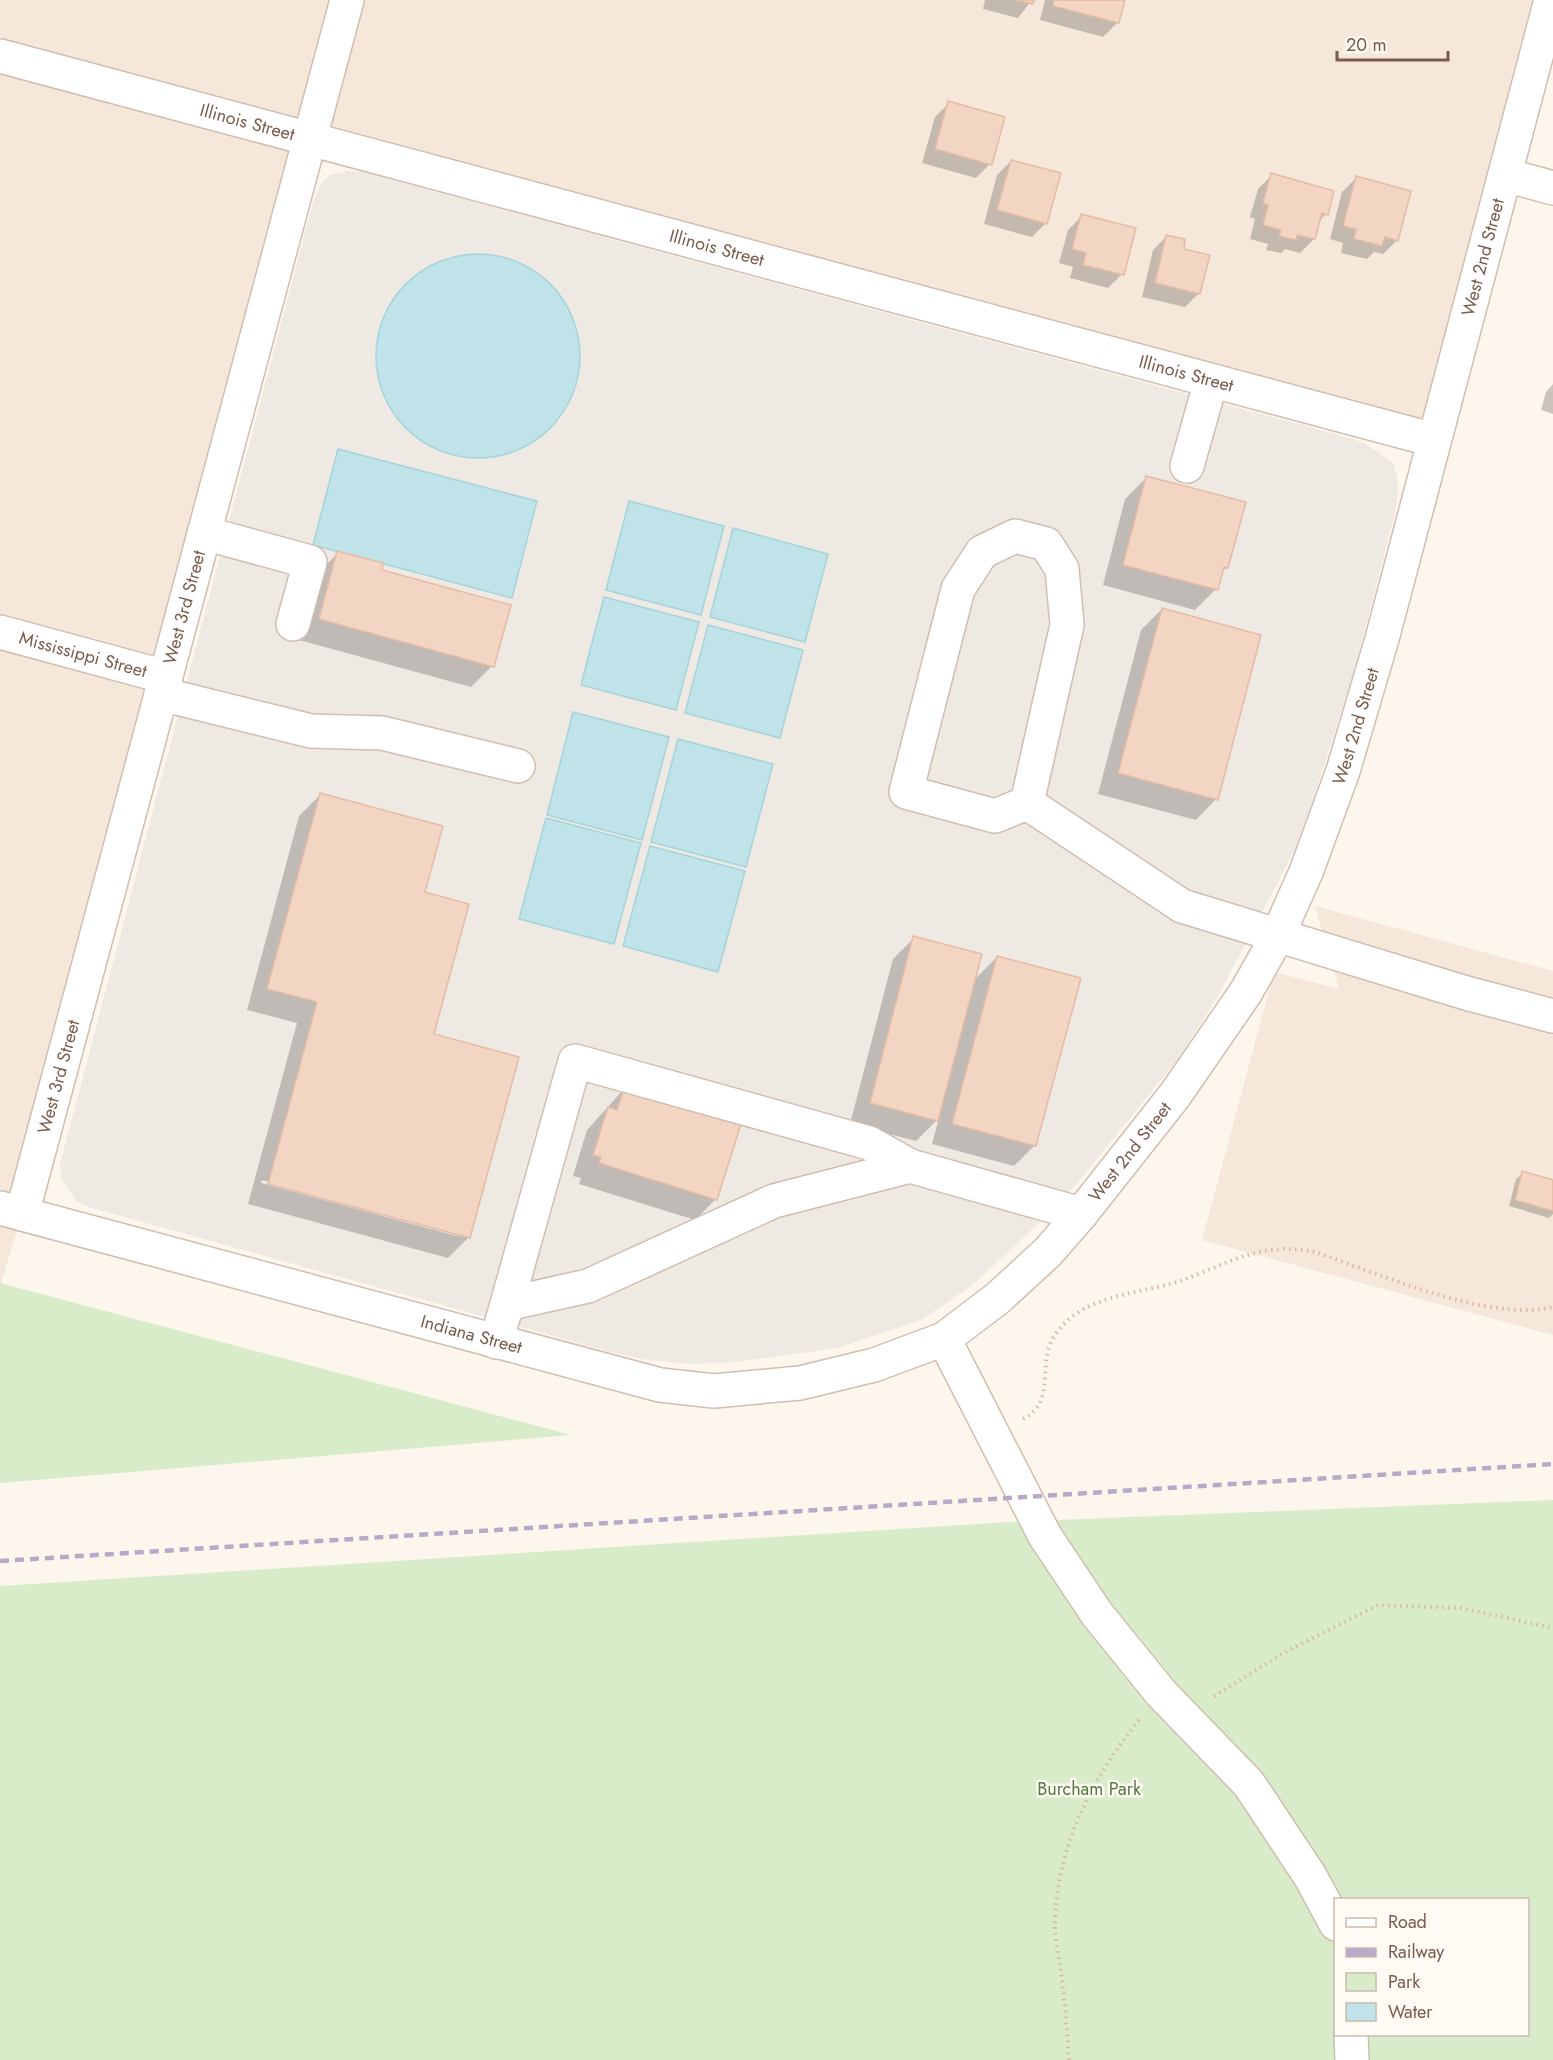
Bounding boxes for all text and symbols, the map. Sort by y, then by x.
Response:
scale bar [1337,24,1448,62]
text: 20 m [1346,32,1386,58]
street label: Illinois Street [197,97,298,148]
street label: West 2nd Street [1455,195,1511,319]
street label: Illinois Street [667,223,768,273]
street label: Illinois Street [1136,349,1237,399]
street label: West 3rd Street [157,547,212,667]
street label: Mississippi Street [16,625,150,684]
street label: West 2nd Street [1326,664,1386,789]
street label: West 3rd Street [31,1016,87,1137]
street label: West 2nd Street [1082,1096,1178,1208]
street label: Indiana Street [418,1308,526,1361]
park label: Burcham Park [1037,1776,1141,1802]
legend [1334,1898,1529,2036]
text: Road [1388,1909,1427,1935]
text: Railway [1388,1939,1444,1965]
text: Park [1388,1969,1420,1995]
text: Water [1388,1999,1433,2025]

